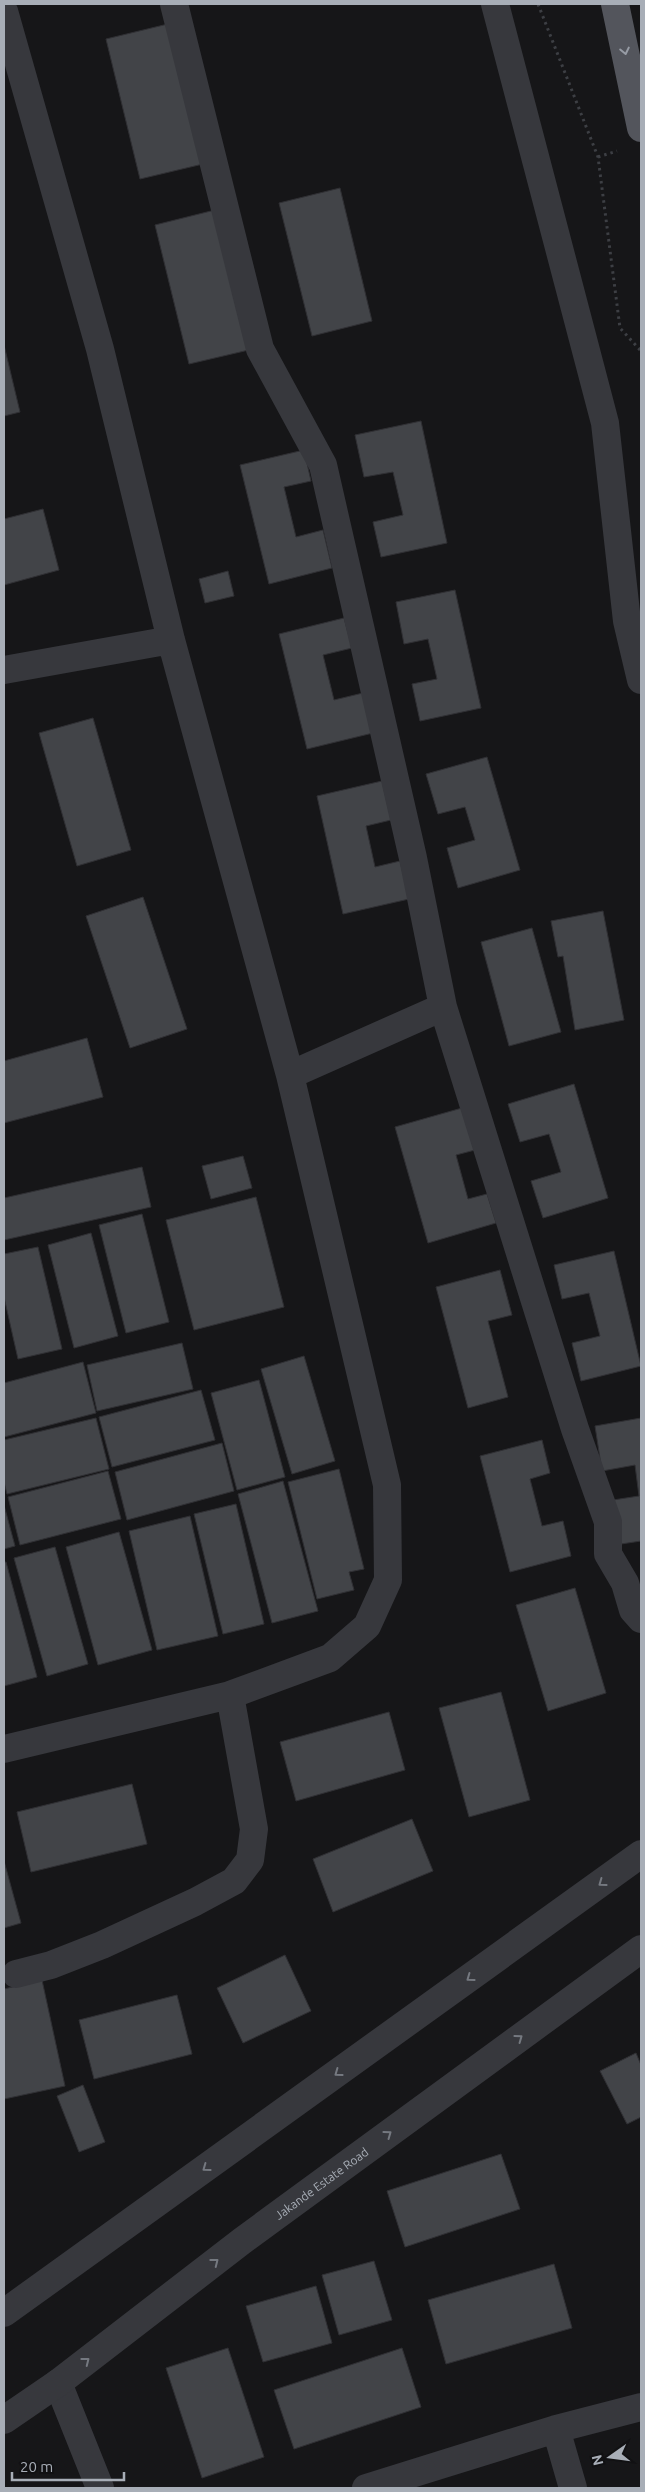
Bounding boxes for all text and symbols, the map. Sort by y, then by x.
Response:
one-way arrow [619,47,630,56]
one-way arrow [598,1877,608,1886]
one-way arrow [466,1972,476,1981]
one-way arrow [513,2036,522,2044]
one-way arrow [334,2067,344,2076]
one-way arrow [382,2131,392,2140]
street label: Jakande Estate Road [272,2145,370,2221]
one-way arrow [202,2162,212,2171]
one-way arrow [209,2258,218,2267]
one-way arrow [80,2358,90,2367]
north arrow [585,2432,635,2482]
scale bar [12,2450,125,2482]
text: N [588,2453,606,2467]
text: 20 m [20,2458,53,2475]

